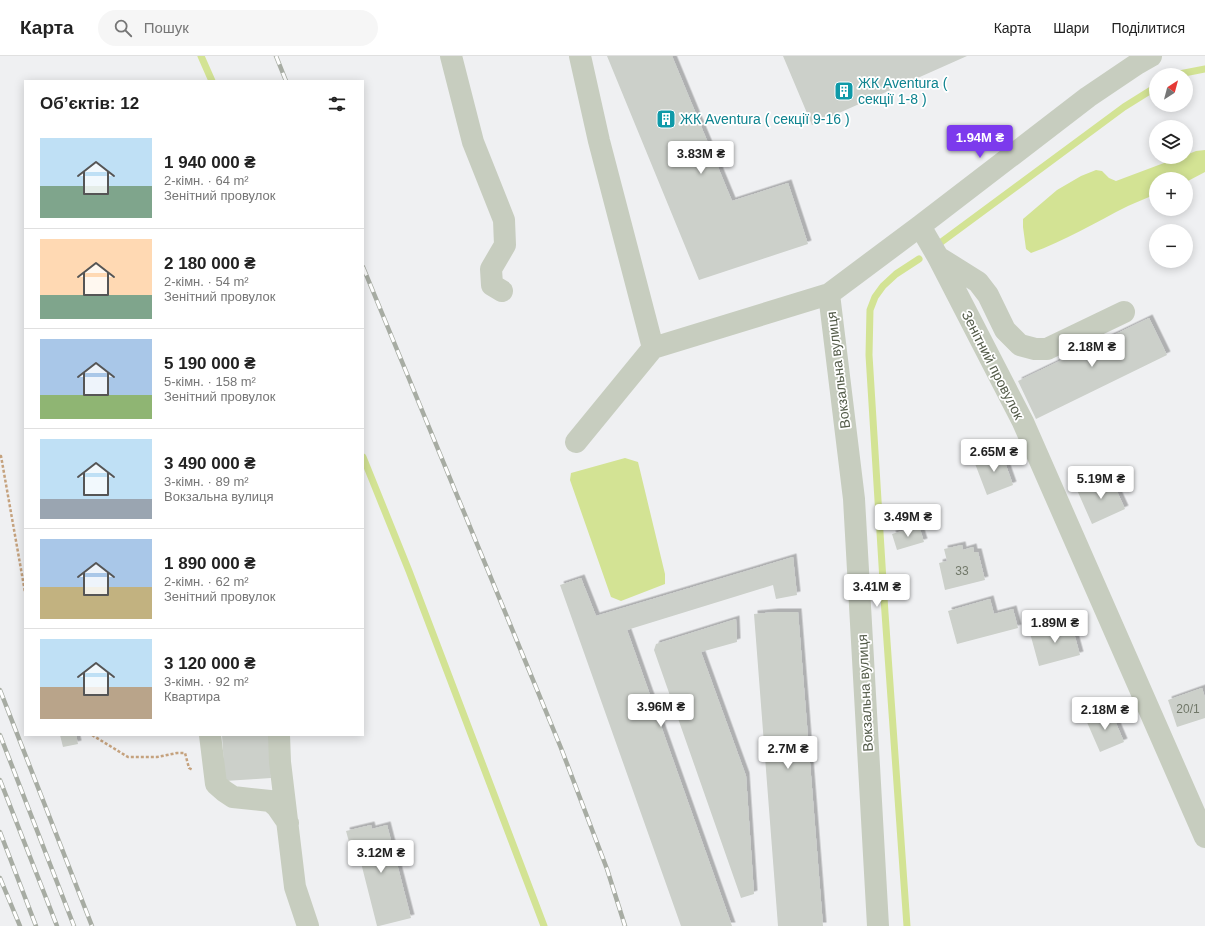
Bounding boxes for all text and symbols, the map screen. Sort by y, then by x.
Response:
search box [98,10,378,46]
text: Карта [20,17,74,38]
icon: search [112,17,134,39]
text: Пошук [144,19,189,36]
text: Карта [994,20,1031,36]
text: Шари [1053,20,1089,36]
text: Поділитися [1111,20,1185,36]
north arrow [1149,68,1193,112]
map controls [1149,68,1193,268]
place label: ЖК Aventura ( секції 1-8 ) [858,75,948,107]
building icon: ЖК Aventura ( секції 1-8 ) [833,80,855,102]
icon: filters [326,93,348,115]
text: Об’єктів: 12 [40,94,139,113]
building icon: ЖК Aventura ( секції 9-16 ) [655,108,677,130]
place label: ЖК Aventura ( секції 9-16 ) [680,111,850,127]
button: layers [1149,120,1193,164]
pin: 1.94M ₴ [943,125,1017,159]
text: 1.94M ₴ [956,130,1004,145]
pin: 3.83M ₴ [664,141,738,175]
text: 3.83M ₴ [677,146,725,161]
text: 1 940 000 ₴ [164,153,256,172]
icon: home [72,154,120,202]
button: + [1149,172,1193,216]
text: 2-кімн. · 64 m² [164,173,249,188]
text: Зенітний провулок [164,188,275,203]
button: − [1149,224,1193,268]
text: 2 180 000 ₴ [164,254,256,273]
icon: home [72,255,120,303]
text: 2-кімн. · 54 m² [164,274,249,289]
text: Зенітний провулок [164,289,275,304]
street label: Зенітний провулок [959,308,1028,423]
street label: Вокзальна вулиця [823,311,853,429]
pin: 2.18M ₴ [1055,334,1129,368]
text: 2.18M ₴ [1068,339,1116,354]
text: 5 190 000 ₴ [164,354,256,373]
icon: home [72,355,120,403]
text: 5-кімн. · 158 m² [164,374,256,389]
text: Зенітний провулок [164,389,275,404]
pin: 2.65M ₴ [957,439,1031,473]
text: 2.65M ₴ [970,444,1018,459]
text: 3 490 000 ₴ [164,454,256,473]
icon: home [72,455,120,503]
pin: 5.19M ₴ [1064,466,1138,500]
text: 5.19M ₴ [1077,471,1125,486]
text: 3-кімн. · 89 m² [164,474,249,489]
text: Вокзальна вулиця [164,489,273,504]
pin: 3.49M ₴ [871,504,945,538]
text: 3.49M ₴ [884,509,932,524]
text: 1 890 000 ₴ [164,554,256,573]
icon: home [72,555,120,603]
house number: 33 [955,564,969,578]
text: 2-кімн. · 62 m² [164,574,249,589]
pin: 3.41M ₴ [840,574,914,608]
text: 3.41M ₴ [853,579,901,594]
text: Зенітний провулок [164,589,275,604]
pin: 1.89M ₴ [1018,610,1092,644]
text: 1.89M ₴ [1031,615,1079,630]
street label: Вокзальна вулиця [854,634,876,752]
text: 3 120 000 ₴ [164,654,256,673]
icon: home [72,655,120,703]
text: 3-кімн. · 92 m² [164,674,249,689]
text: Квартира [164,689,220,704]
pin: 3.96M ₴ [624,694,698,728]
pin: 2.18M ₴ [1068,697,1142,731]
text: 3.96M ₴ [637,699,685,714]
text: 2.18M ₴ [1081,702,1129,717]
house number: 20/1 [1176,702,1200,716]
pin: 2.7M ₴ [755,736,821,770]
text: 2.7M ₴ [767,741,809,756]
pin: 3.12M ₴ [344,840,418,874]
text: 3.12M ₴ [357,845,405,860]

